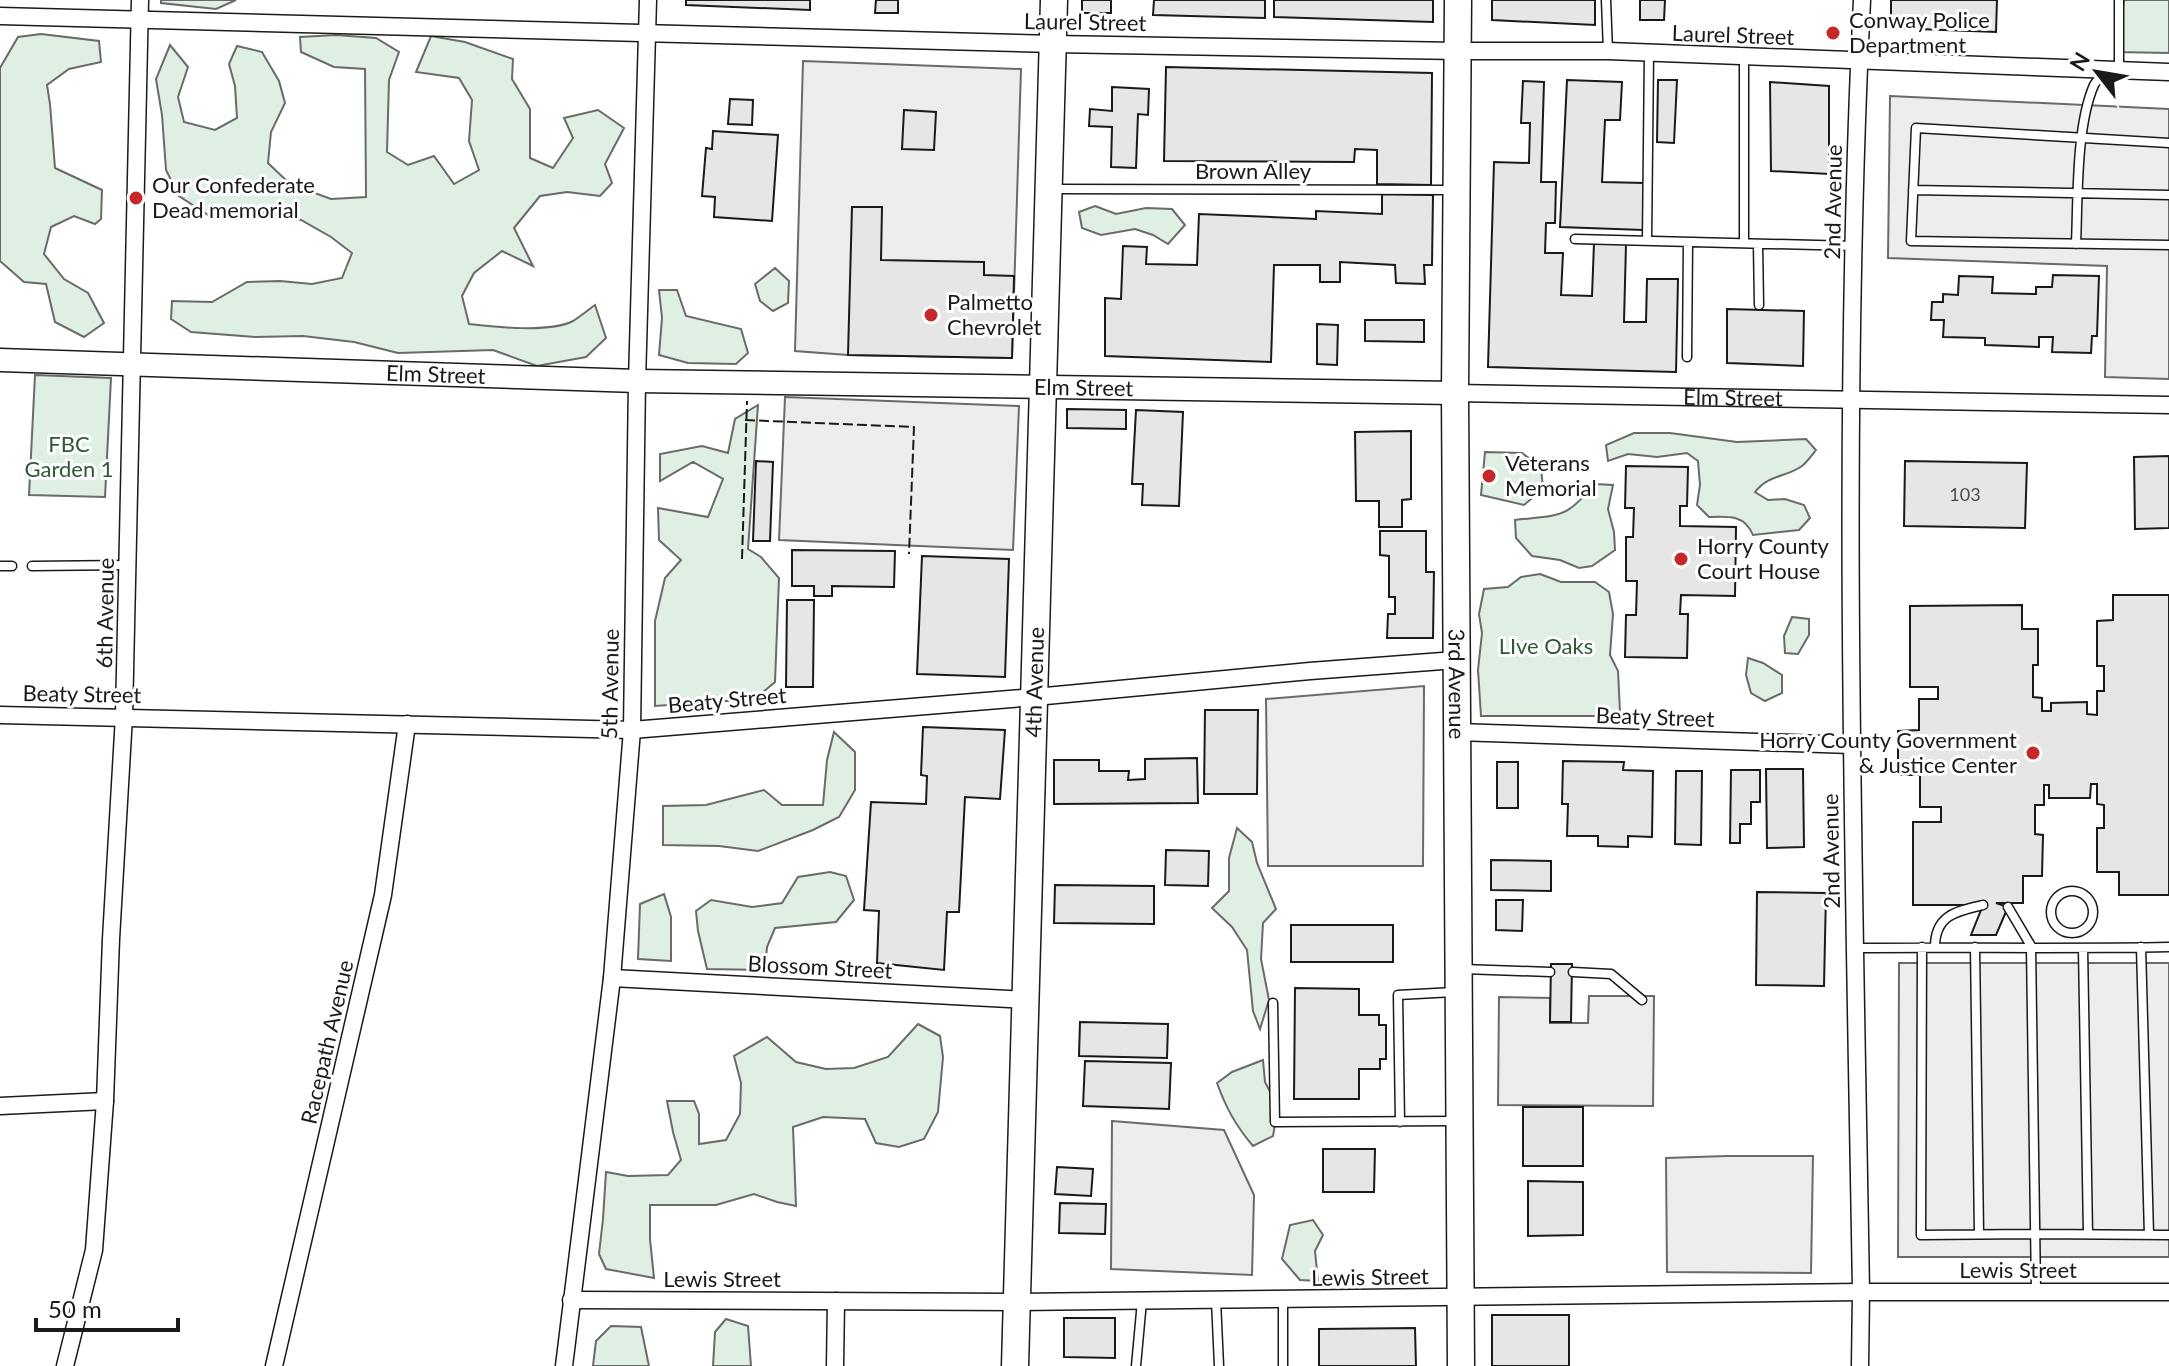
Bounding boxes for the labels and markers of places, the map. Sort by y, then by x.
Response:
place label: Conway Police Department [1849,6,1990,58]
marker: Conway Police Department [1824,24,1842,42]
place label: Our Confederate Dead memorial [152,171,315,223]
marker: Our Confederate Dead memorial [127,189,145,207]
place label: Palmetto Chevrolet [947,288,1041,340]
marker: Palmetto Chevrolet [922,306,940,324]
place label: Veterans Memorial [1505,449,1597,501]
marker: Veterans Memorial [1480,467,1498,485]
place label: Horry County Court House [1697,532,1830,584]
marker: Horry County Court House [1672,550,1690,568]
place label: Horry County Government & Justice Center [1759,726,2017,778]
marker: Horry County Government & Justice Center [2024,744,2042,762]

